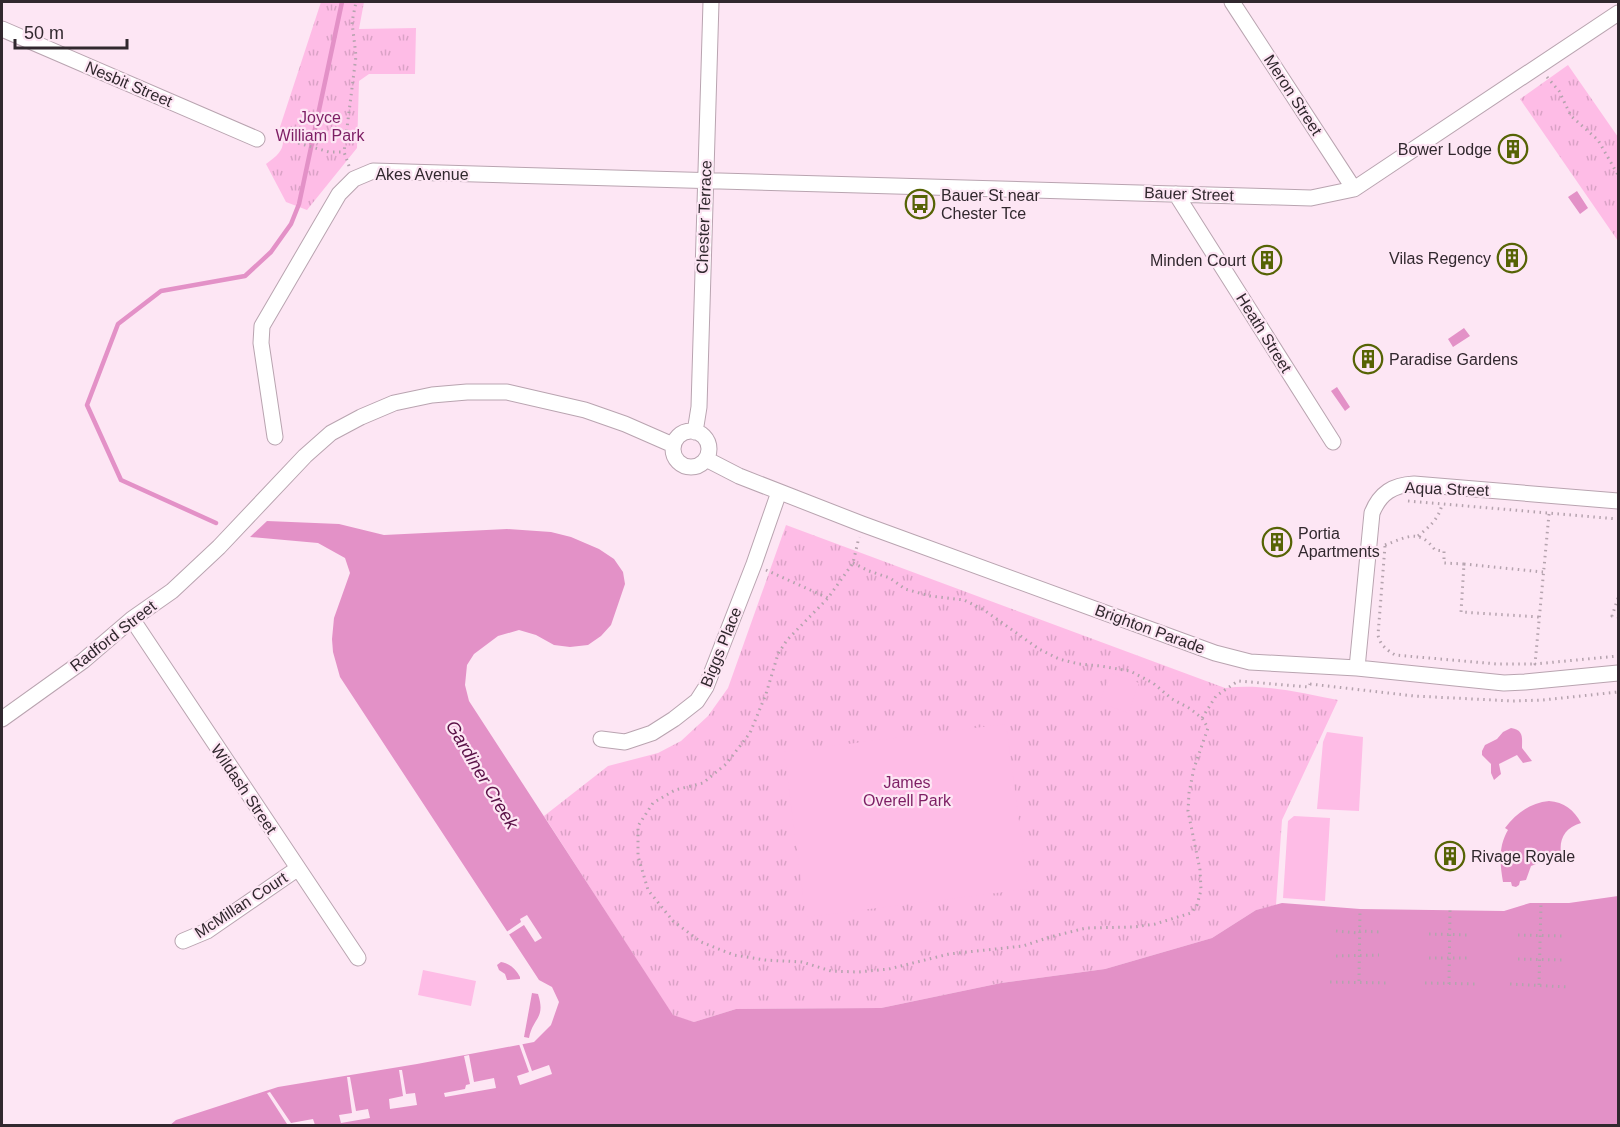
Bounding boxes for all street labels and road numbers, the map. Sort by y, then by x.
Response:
street label: Meron Street [1261,52,1326,139]
street label: Nesbit Street [83,58,175,110]
street label: Chester Terrace [694,160,714,274]
street label: Akes Avenue [375,166,469,183]
street label: Bauer Street [1144,184,1235,204]
street label: Heath Street [1233,290,1295,376]
street label: Aqua Street [1404,479,1490,499]
street label: Radford Street [67,597,160,675]
street label: Brighton Parade [1093,601,1207,657]
street label: Biggs Place [697,605,745,689]
street label: Wildash Street [208,741,280,837]
street label: McMillan Court [192,869,291,941]

